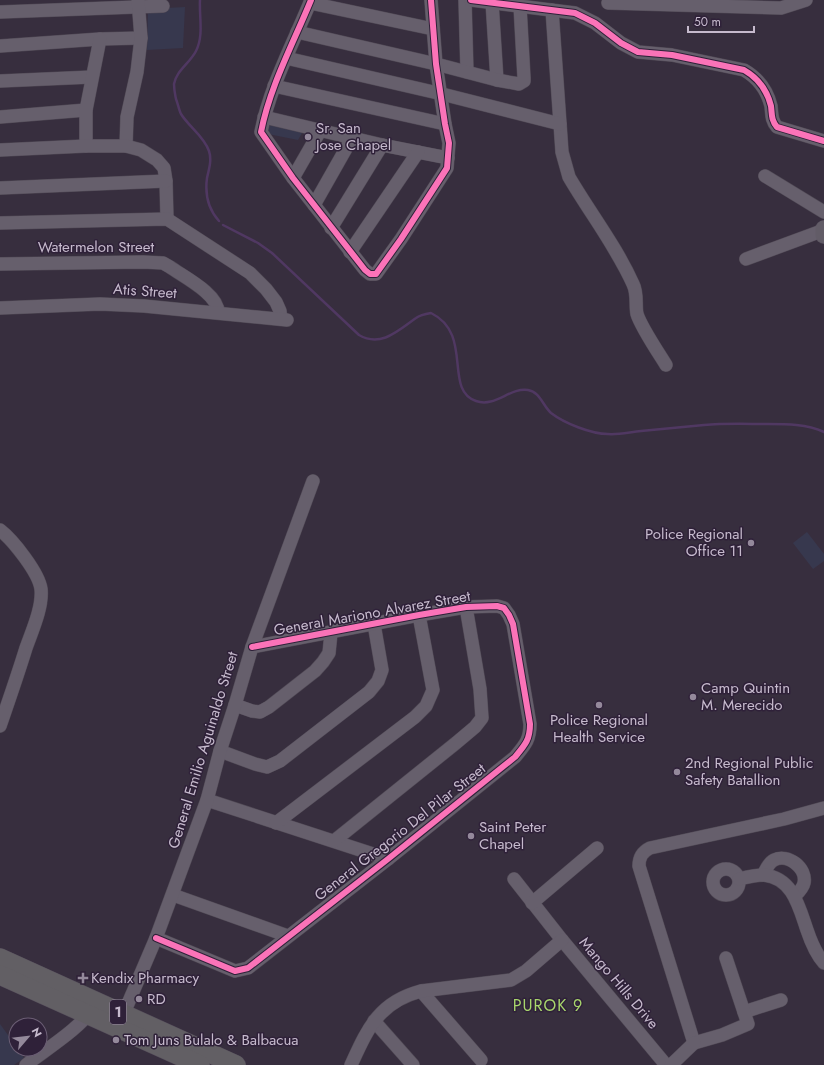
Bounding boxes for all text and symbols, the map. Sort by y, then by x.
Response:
scale bar [688,8,754,34]
text: 50 m [694,13,721,31]
place label: Sr. San Jose Chapel [314,117,391,156]
marker: Sr. San Jose Chapel [303,132,313,142]
street label: Watermelon Street [38,236,155,258]
street label: Atis Street [112,278,178,304]
place label: Police Regional Office 11 [645,523,743,562]
marker: Police Regional Office 11 [746,538,756,548]
street label: General Mariono Alvarez Street [272,585,472,641]
street label: General Emilio Aguinaldo Street [163,648,244,851]
place label: Camp Quintin M. Merecido [701,677,790,716]
marker: Camp Quintin M. Merecido [688,692,698,702]
marker: Police Regional Health Service [594,700,604,710]
place label: Police Regional Health Service [550,709,648,748]
place label: 2nd Regional Public Safety Batallion [685,752,813,791]
street label: General Gregorio Del Pilar Street [310,758,491,906]
marker: 2nd Regional Public Safety Batallion [672,767,682,777]
place label: Saint Peter Chapel [479,816,547,855]
marker: Saint Peter Chapel [466,831,476,841]
street label: Mango Hills Drive [574,932,664,1034]
place label: Kendix Pharmacy [91,967,199,989]
marker: Kendix Pharmacy [78,973,88,983]
place label: RD [147,988,166,1010]
marker: RD [134,994,144,1004]
district label: PUROK 9 [513,994,583,1017]
road number: 1 [110,1000,126,1024]
north arrow [8,1017,48,1057]
text: N [28,1025,46,1040]
place label: Tom Juns Bulalo & Balbacua [124,1029,299,1051]
marker: Tom Juns Bulalo & Balbacua [111,1035,121,1045]

